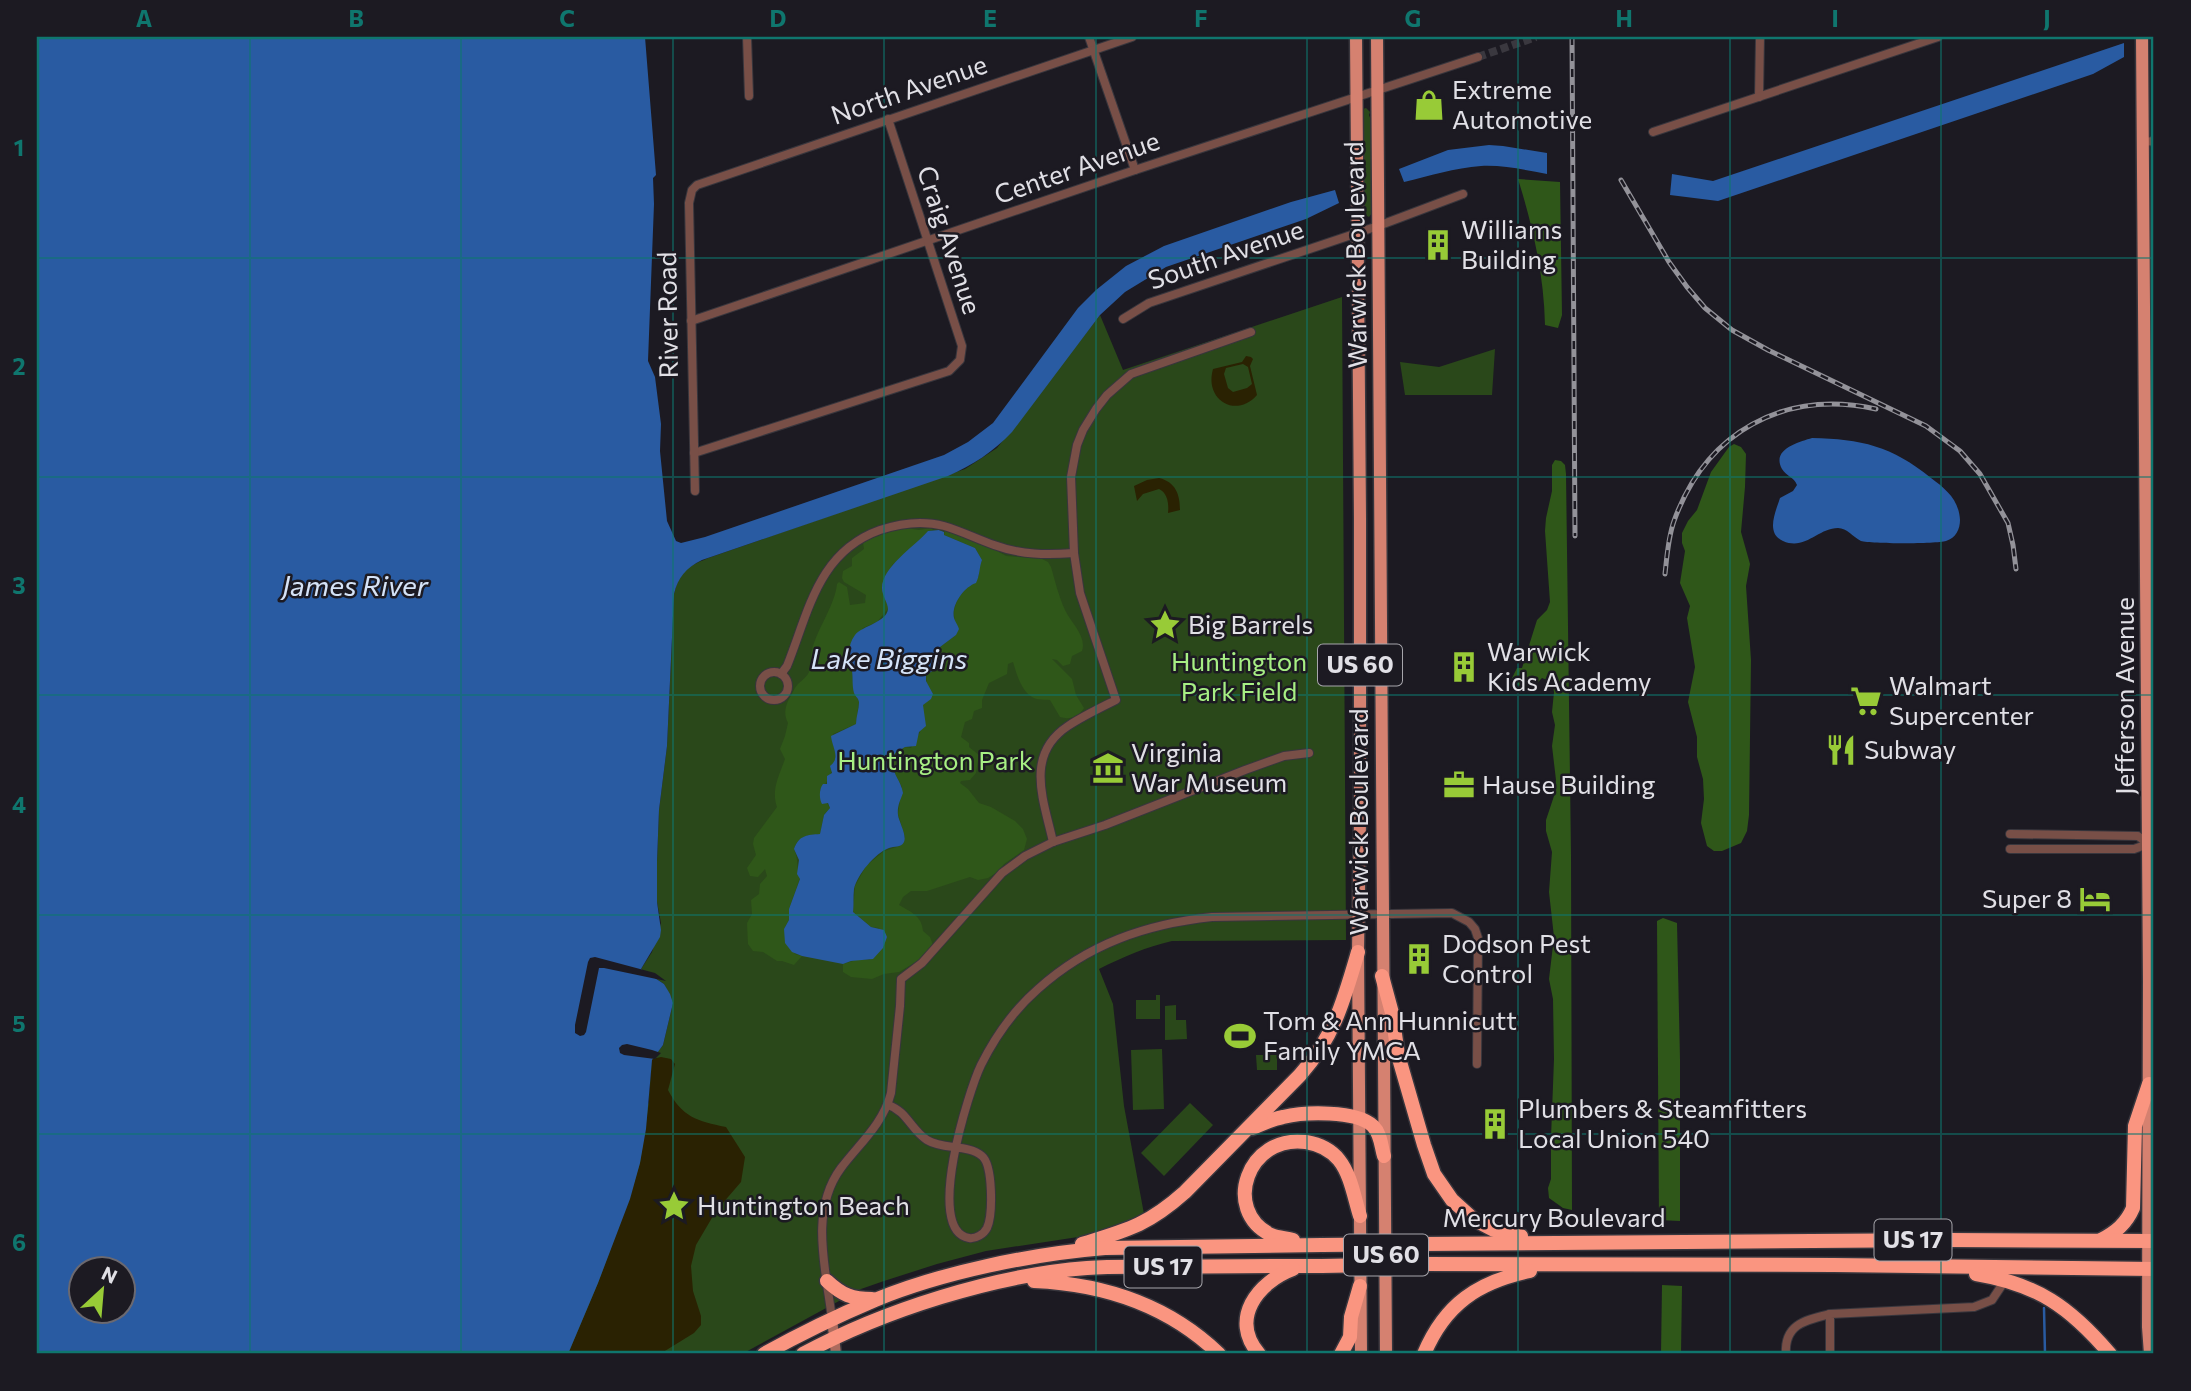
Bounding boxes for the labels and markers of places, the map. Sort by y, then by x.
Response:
place label: Extreme Automotive [1452,73,1592,134]
shop icon: Extreme Automotive [1412,88,1446,122]
place label: Williams Building [1461,213,1562,274]
building icon: Williams Building [1421,228,1455,262]
place icon: Big Barrels [1148,608,1182,642]
place label: Big Barrels [1188,608,1313,639]
place label: Warwick Kids Academy [1487,635,1651,696]
building icon: Warwick Kids Academy [1447,650,1481,684]
place label: Walmart Supercenter [1889,669,2034,730]
supermarket icon: Walmart Supercenter [1849,684,1883,718]
restaurant icon: Subway [1824,733,1858,767]
place label: Subway [1864,733,1956,764]
place label: Virginia War Museum [1131,736,1287,797]
museum icon: Virginia War Museum [1091,751,1125,785]
office icon: Hause Building [1442,768,1476,802]
place label: Hause Building [1482,768,1655,799]
place label: Super 8 [1982,882,2072,913]
hotel icon: Super 8 [2078,882,2112,916]
place label: Dodson Pest Control [1442,927,1591,988]
building icon: Dodson Pest Control [1402,942,1436,976]
place label: Tom & Ann Hunnicutt Family YMCA [1263,1004,1517,1065]
sports icon: Tom & Ann Hunnicutt Family YMCA [1223,1019,1257,1053]
place label: Plumbers & Steamfitters Local Union 540 [1518,1092,1807,1153]
building icon: Plumbers & Steamfitters Local Union 540 [1478,1107,1512,1141]
place icon: Huntington Beach [657,1189,691,1223]
place label: Huntington Beach [697,1189,910,1220]

